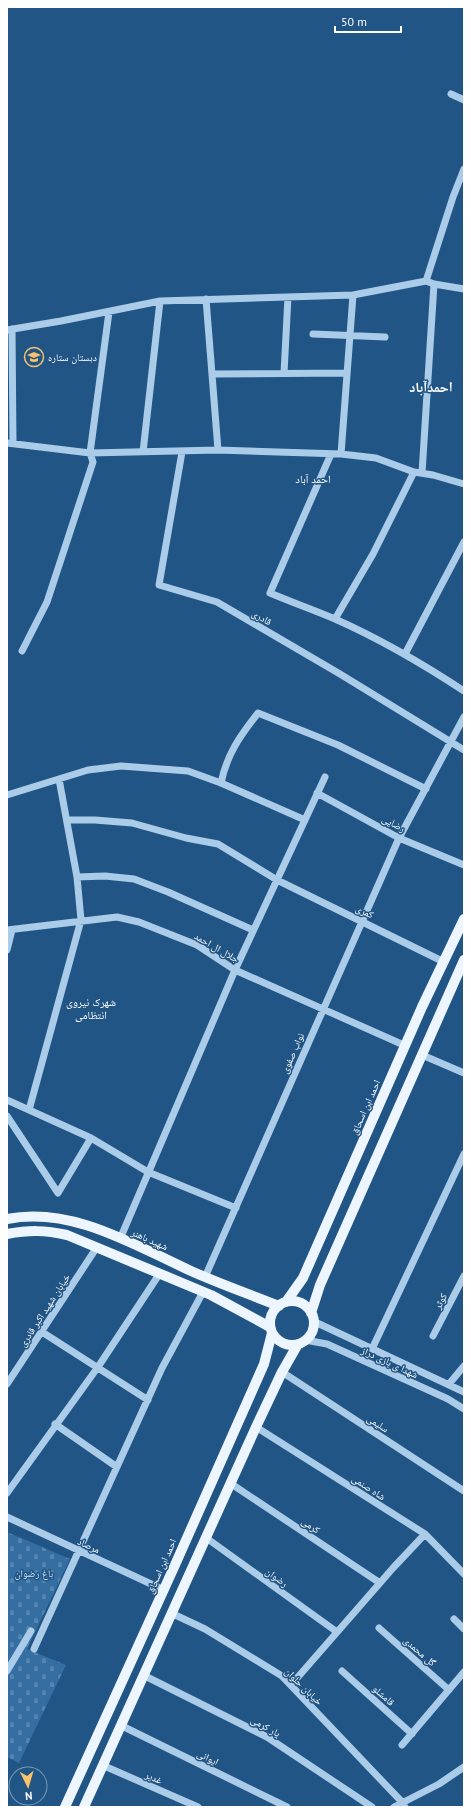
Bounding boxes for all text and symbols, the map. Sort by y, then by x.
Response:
scale bar [335,8,401,34]
text: 50 m [341,14,367,29]
school or university icon: دبستان ستاره [23,346,45,368]
place label: دبستان ستاره [48,351,97,364]
district label: احمدآباد [409,378,453,396]
district label: احمد آباد [295,472,331,486]
street label: قادری [249,607,274,628]
street label: رضایی [380,812,408,835]
street label: کمری [354,902,376,921]
street label: جلال ال احمد [192,929,242,966]
district label: شهرک نیروی انتظامی [66,995,116,1022]
street label: نواب صفوی [278,1031,307,1075]
street label: احمد ابن اسحاق [348,1078,383,1137]
street label: شهید باهنر [129,1225,171,1253]
street label: خیابان شهید اکبر قادری [16,1271,73,1349]
street label: کوثر [430,1291,450,1312]
street label: شهدا ی بازی دراز [358,1343,421,1381]
street label: سلیمی [364,1412,392,1436]
street label: شاه صنمی [349,1472,388,1503]
street label: کرمی [299,1515,322,1536]
street label: مرصاد [76,1535,102,1556]
street label: احمد ابن اسحاق [144,1537,179,1596]
street label: رضوان [263,1565,291,1590]
park label: باغ رضوان [15,1567,54,1580]
street label: گل محمدی [401,1634,439,1669]
street label: خیابان حلوان [282,1665,326,1708]
street label: قامشلو [370,1682,397,1709]
street label: یار کرمی [249,1713,283,1740]
street label: ایوانی [195,1747,221,1768]
north arrow [8,1766,48,1806]
street label: غدیر [142,1768,164,1787]
text: N [25,1789,33,1803]

